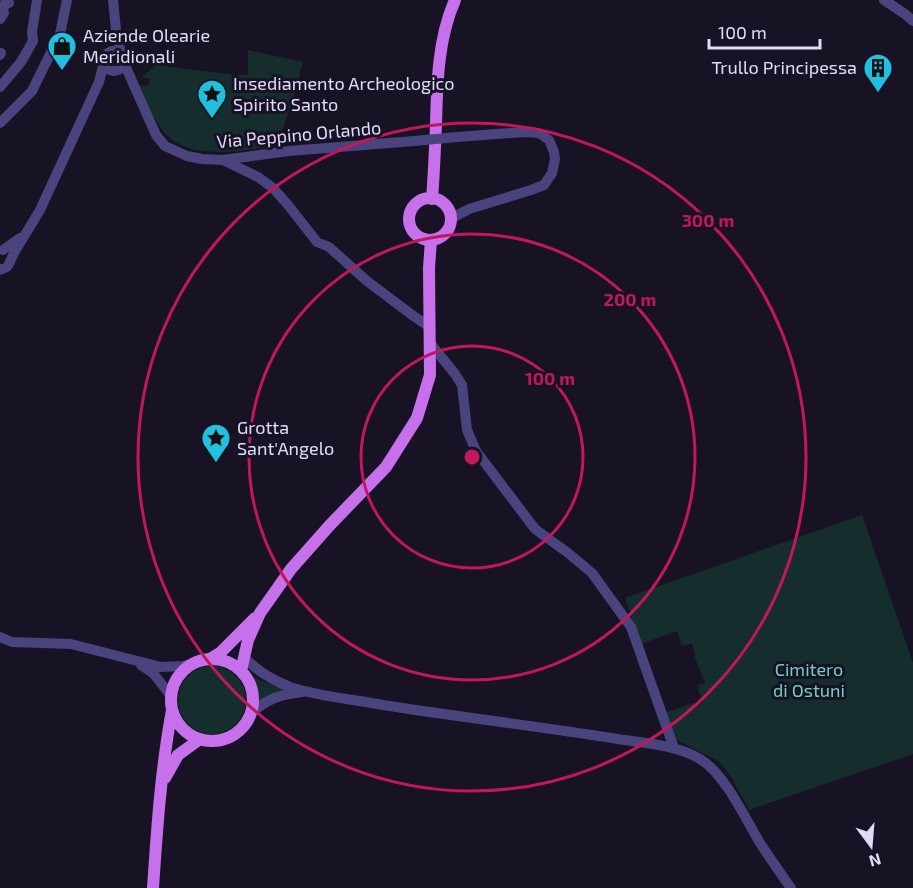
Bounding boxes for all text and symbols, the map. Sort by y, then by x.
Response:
scale bar [709,12,820,50]
text: 100 m [718,21,767,43]
place label: Aziende Olearie Meridionali [83,24,210,67]
shop icon: Aziende Olearie Meridionali [46,30,78,72]
building icon: Trullo Principessa [862,52,894,94]
place label: Trullo Principessa [712,56,857,78]
place label: Insediamento Archeologico Spirito Santo [233,72,455,115]
place icon: Insediamento Archeologico Spirito Santo [196,78,228,120]
street label: Via Peppino Orlando [216,116,382,152]
text: 300 m [682,209,734,231]
text: 200 m [604,288,656,310]
text: 100 m [525,367,575,389]
place label: Grotta Sant'Angelo [237,416,334,459]
place icon: Grotta Sant'Angelo [200,422,232,464]
centre of rings [462,447,482,467]
park label: Cimitero di Ostuni [773,658,845,701]
north arrow [841,816,901,876]
text: N [867,850,883,872]

